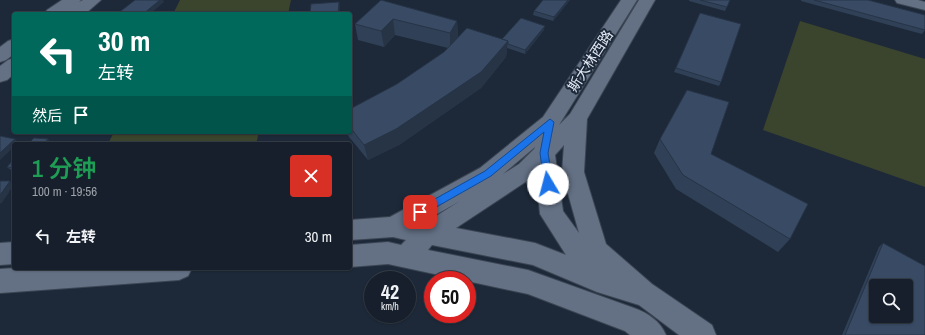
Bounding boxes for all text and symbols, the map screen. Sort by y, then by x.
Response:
text: 30 m [98,22,150,60]
street label: 斯大林西路 [563,27,617,95]
icon: left [32,28,84,80]
text: 左转 [98,60,134,85]
icon: arrive [70,104,92,126]
text: 然后 [32,105,62,126]
text: 1 分钟 [32,152,96,184]
button: close [290,155,332,197]
position arrow [527,163,569,205]
text: 100 m · 19:56 [32,183,97,200]
pin [403,195,437,229]
icon: arrive [409,201,431,223]
icon: left [32,225,54,247]
text: 左转 [66,226,96,247]
text: 30 m [305,226,332,247]
speed limit sign: 50 [424,271,476,323]
text: 42 [381,278,399,305]
map controls [869,279,913,323]
button: search [869,279,913,323]
text: km/h [381,300,399,313]

